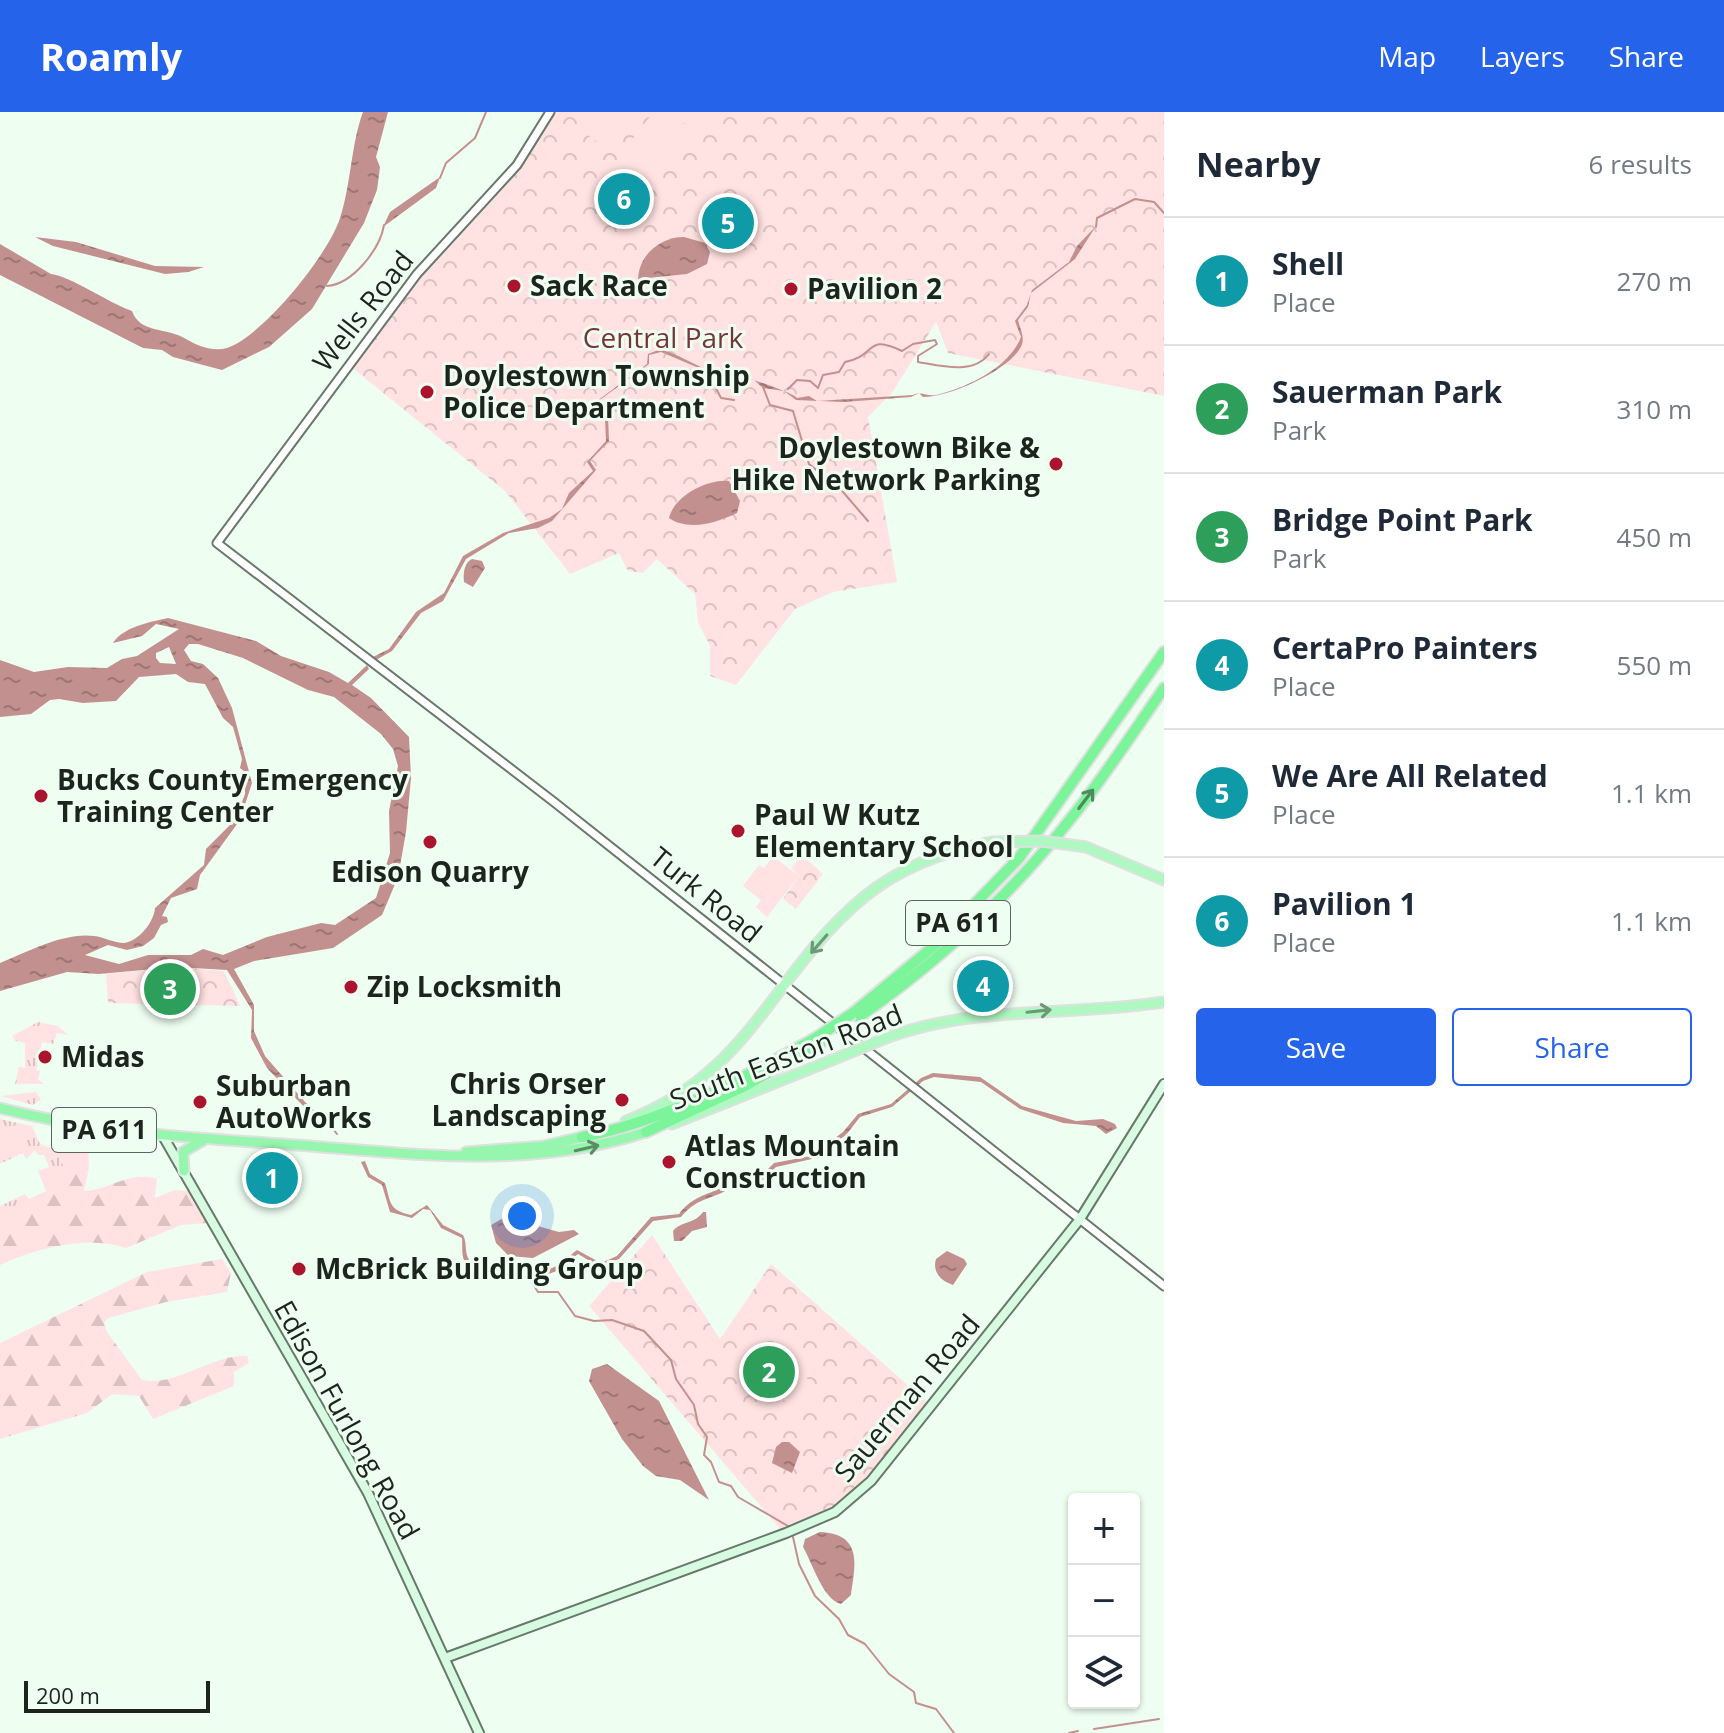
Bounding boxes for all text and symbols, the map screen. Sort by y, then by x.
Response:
text: Roamly [40,30,182,82]
text: Map [1378,37,1436,75]
text: Layers [1480,37,1565,75]
text: Share [1609,37,1684,75]
text: Nearby [1196,141,1321,187]
text: 6 results [1589,146,1692,182]
pin: 6 [598,169,650,229]
pin: 5 [702,193,754,253]
street label: Wells Road [303,242,421,378]
text: Shell [1272,243,1344,284]
text: 1 [1215,263,1229,299]
text: 270 m [1617,263,1692,299]
place label: Sack Race [530,266,668,304]
place label: Pavilion 2 [807,269,942,307]
marker: Sack Race [505,277,523,295]
marker: Pavilion 2 [782,280,800,298]
text: Place [1272,284,1336,320]
park label: Central Park [583,318,743,356]
place label: Doylestown Township Police Department [443,356,750,426]
text: Sauerman Park [1272,371,1502,412]
marker: Doylestown Township Police Department [418,383,436,401]
text: 2 [1215,391,1229,427]
text: 310 m [1617,391,1692,427]
text: Park [1272,412,1326,448]
place label: Doylestown Bike & Hike Network Parking [731,428,1040,498]
marker: Doylestown Bike & Hike Network Parking [1047,455,1065,473]
text: Bridge Point Park [1272,499,1533,540]
text: 3 [1215,519,1229,555]
text: 450 m [1617,519,1692,555]
text: Park [1272,540,1326,576]
text: CertaPro Painters [1272,627,1538,668]
text: 4 [1215,647,1229,683]
text: 550 m [1617,647,1692,683]
text: Place [1272,668,1336,704]
text: We Are All Related [1272,755,1548,796]
place label: Bucks County Emergency Training Center [57,760,408,830]
text: 5 [1215,775,1229,811]
text: 1.1 km [1611,775,1692,811]
marker: Bucks County Emergency Training Center [32,787,50,805]
one-way arrow [1077,789,1094,810]
place label: Paul W Kutz Elementary School [754,795,1014,865]
text: Place [1272,796,1336,832]
marker: Paul W Kutz Elementary School [729,822,747,840]
marker: Edison Quarry [421,833,439,851]
street label: Turk Road [643,838,770,951]
place label: Edison Quarry [331,852,529,890]
text: Pavilion 1 [1272,883,1417,924]
road number: PA 611 [906,901,1010,945]
text: 6 [1215,903,1229,939]
text: 1.1 km [1611,903,1692,939]
text: Place [1272,924,1336,960]
one-way arrow [810,933,828,953]
pin: 4 [957,956,1009,1016]
pin: 3 [144,959,196,1019]
place label: Zip Locksmith [367,967,562,1005]
marker: Zip Locksmith [342,978,360,996]
street label: South Easton Road [664,994,907,1118]
one-way arrow [1025,1003,1052,1018]
button: Save [1196,1008,1436,1086]
button: Share [1452,1008,1692,1086]
place label: Midas [61,1037,145,1075]
marker: Midas [36,1048,54,1066]
place label: Chris Orser Landscaping [431,1064,606,1134]
place label: Suburban AutoWorks [216,1066,372,1136]
marker: Chris Orser Landscaping [613,1091,631,1109]
marker: Suburban AutoWorks [191,1093,209,1111]
road number: PA 611 [52,1108,156,1152]
place label: Atlas Mountain Construction [685,1126,900,1196]
one-way arrow [574,1140,600,1155]
pin: 1 [246,1148,298,1208]
marker: Atlas Mountain Construction [660,1153,678,1171]
your location [502,1196,542,1236]
place label: McBrick Building Group [315,1249,643,1287]
marker: McBrick Building Group [290,1260,308,1278]
street label: Edison Furlong Road [266,1293,429,1546]
street label: Sauerman Road [825,1305,988,1489]
pin: 2 [743,1342,795,1402]
map controls [1068,1493,1140,1709]
button: + [1068,1493,1140,1565]
button: − [1068,1565,1140,1637]
button: layers [1068,1637,1140,1709]
scale bar [24,1677,210,1713]
text: 200 m [36,1680,100,1710]

